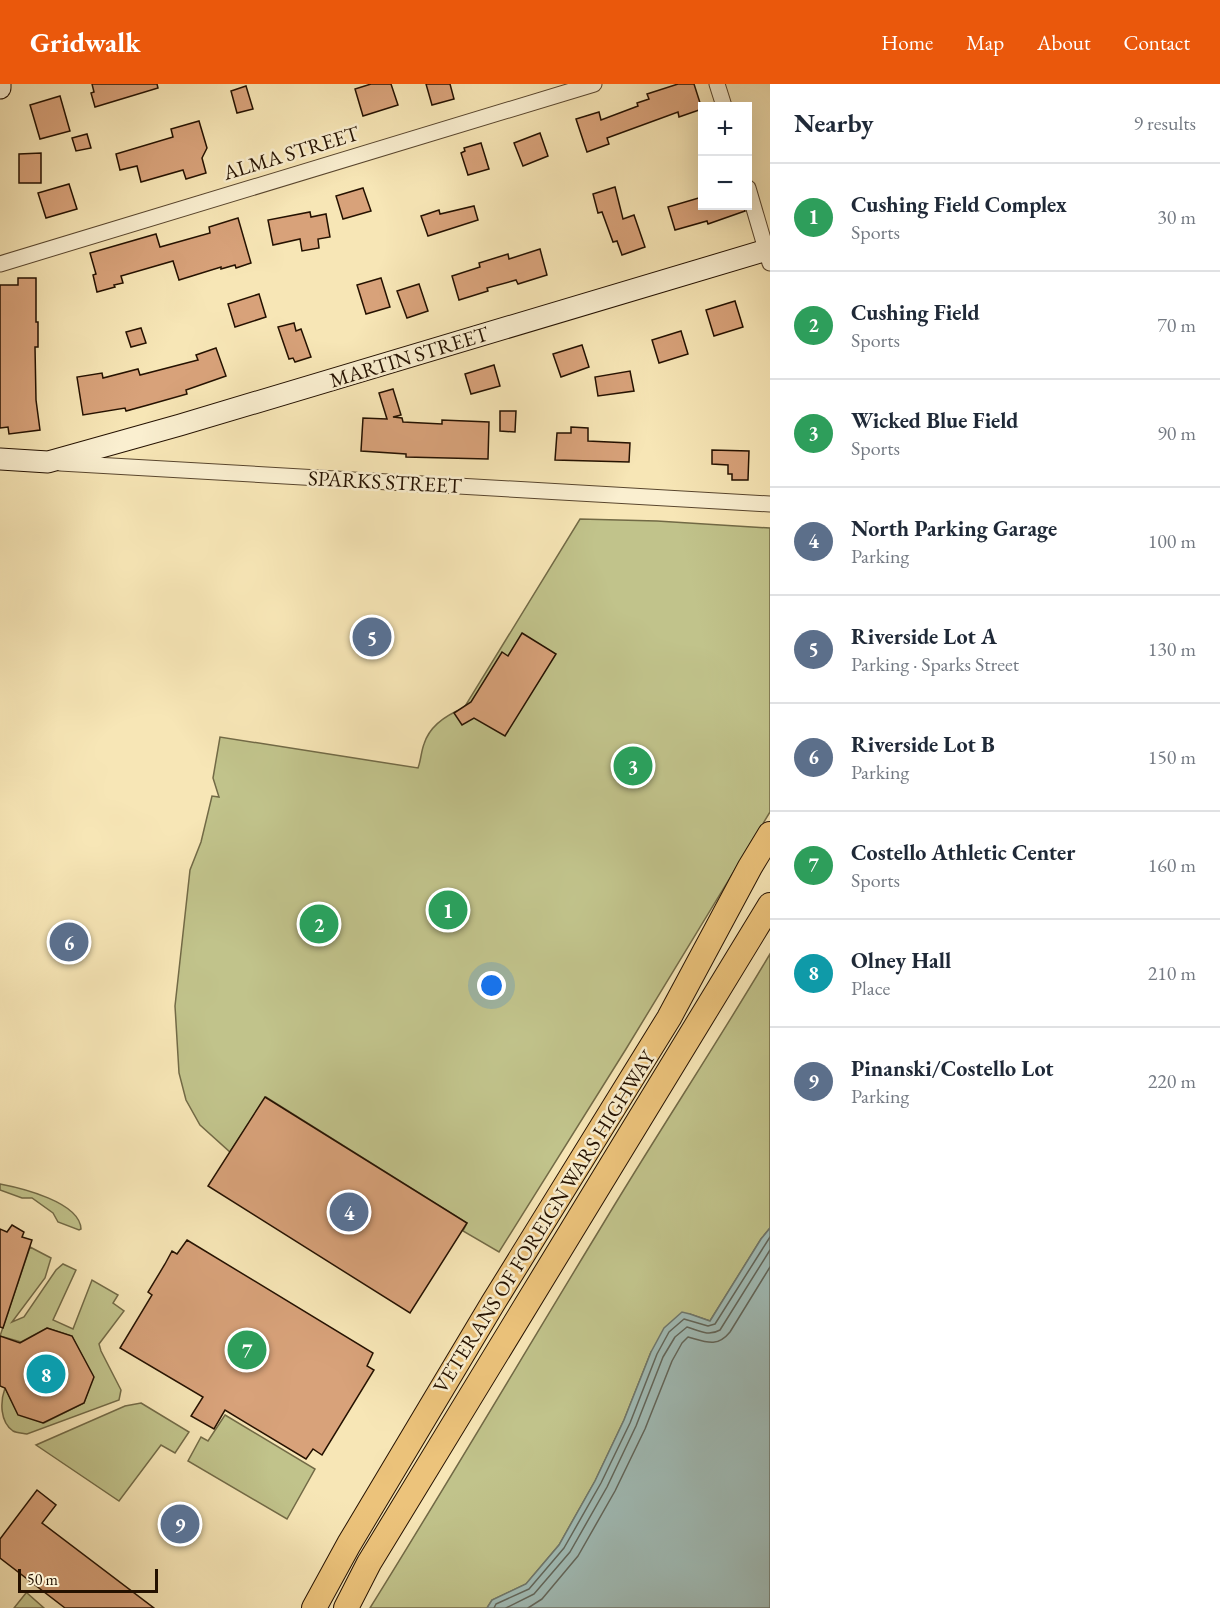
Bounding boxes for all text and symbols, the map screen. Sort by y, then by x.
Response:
text: Gridwalk [30,24,141,60]
text: Home [881,29,933,56]
text: Map [966,29,1004,56]
text: About [1037,29,1090,56]
text: Contact [1123,29,1190,56]
map controls [698,102,752,210]
button: + [698,102,752,156]
text: Nearby [794,106,874,140]
text: 9 results [1133,110,1196,136]
street label: ALMA STREET [219,119,363,186]
button: − [698,156,752,210]
text: Cushing Field Complex [851,190,1067,219]
text: 1 [808,204,819,230]
text: 30 m [1157,204,1196,230]
text: Sports [851,219,900,245]
text: Cushing Field [851,298,980,327]
text: 2 [808,312,819,338]
text: 70 m [1157,312,1196,338]
street label: MARTIN STREET [326,319,493,394]
text: Sports [851,327,900,353]
text: Wicked Blue Field [851,406,1018,435]
text: 3 [808,420,819,446]
text: 90 m [1157,420,1196,446]
text: Sports [851,435,900,461]
street label: SPARKS STREET [308,464,463,499]
text: North Parking Garage [851,514,1057,543]
text: 4 [808,528,819,554]
text: 100 m [1148,528,1196,554]
text: Parking [851,543,909,569]
pin: 5 [352,614,392,660]
text: Riverside Lot A [851,622,997,651]
text: 5 [808,636,819,662]
text: 130 m [1148,636,1196,662]
text: Parking · Sparks Street [851,651,1019,677]
text: Riverside Lot B [851,730,995,759]
pin: 3 [614,744,652,788]
text: 6 [808,744,819,770]
text: 150 m [1148,744,1196,770]
text: Parking [851,759,909,785]
text: Costello Athletic Center [851,838,1075,867]
text: 7 [808,852,819,878]
text: 160 m [1148,852,1196,878]
text: Sports [851,867,900,893]
pin: 1 [428,888,468,932]
pin: 2 [300,902,338,946]
pin: 6 [50,920,88,964]
text: Olney Hall [851,946,951,975]
text: 8 [808,960,819,986]
text: 210 m [1148,960,1196,986]
your location [477,971,506,1000]
text: Place [851,975,890,1001]
street label: VETERANS OF FOREIGN WARS HIGHWAY [426,1044,662,1398]
text: Pinanski/Costello Lot [851,1054,1054,1083]
text: 9 [808,1068,819,1094]
text: 220 m [1148,1068,1196,1094]
text: Parking [851,1083,909,1109]
pin: 4 [330,1190,368,1234]
pin: 7 [228,1328,266,1372]
pin: 8 [26,1352,66,1396]
pin: 9 [160,1502,200,1546]
scale bar [18,1566,158,1594]
text: 50 m [27,1569,58,1590]

